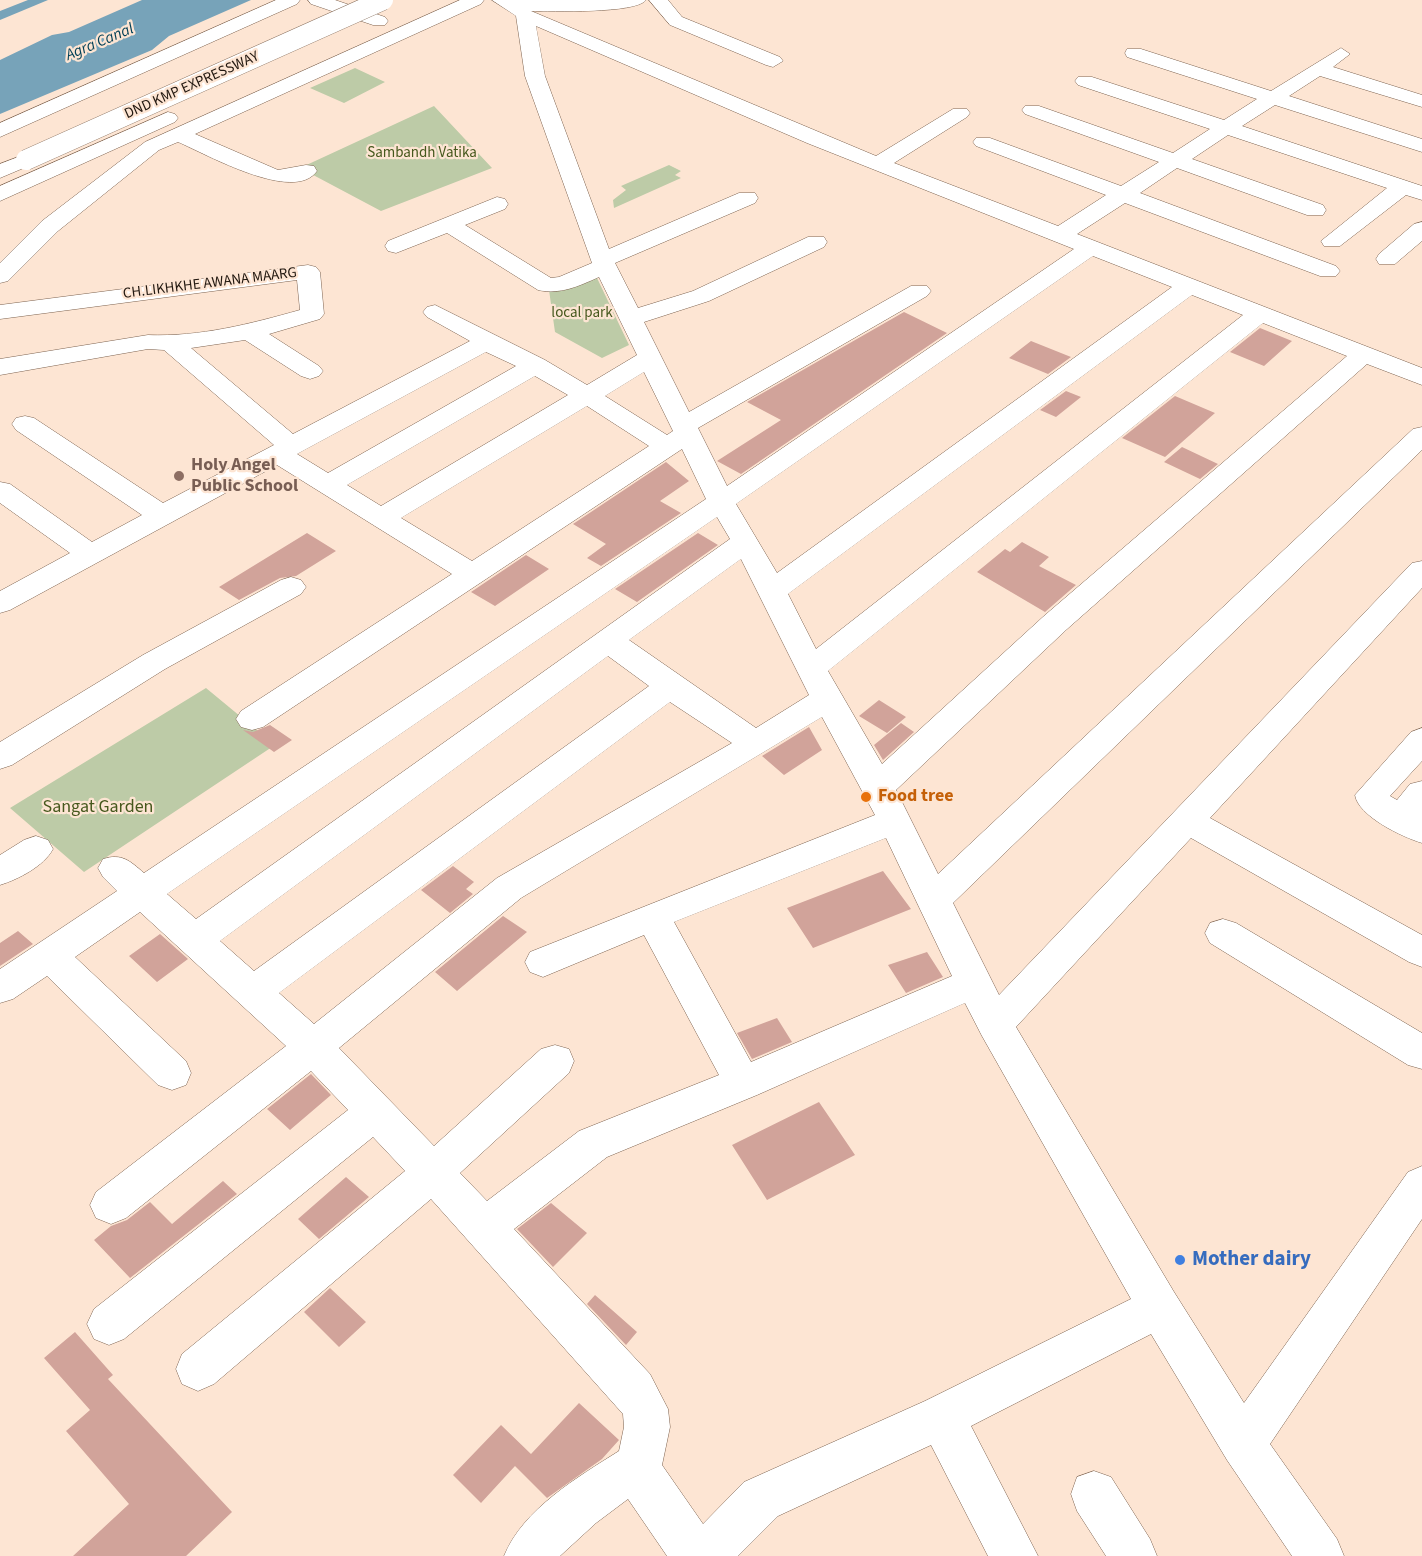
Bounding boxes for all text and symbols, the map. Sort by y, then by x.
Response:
water label: Agra Canal [63,20,137,66]
street label: DND KMP EXPRESSWAY [122,48,262,124]
park label: Sambandh Vatika [367,145,477,163]
street label: CH.LIKHKHE AWANA MAARG [122,264,298,304]
park label: local park [551,305,613,323]
place label: Holy Angel Public School [191,455,298,498]
marker: Holy Angel Public School [172,469,186,483]
place label: Food tree [878,786,954,808]
marker: Food tree [859,790,873,804]
park label: Sangat Garden [43,797,153,819]
place label: Mother dairy [1192,1247,1311,1273]
marker: Mother dairy [1173,1253,1187,1267]

